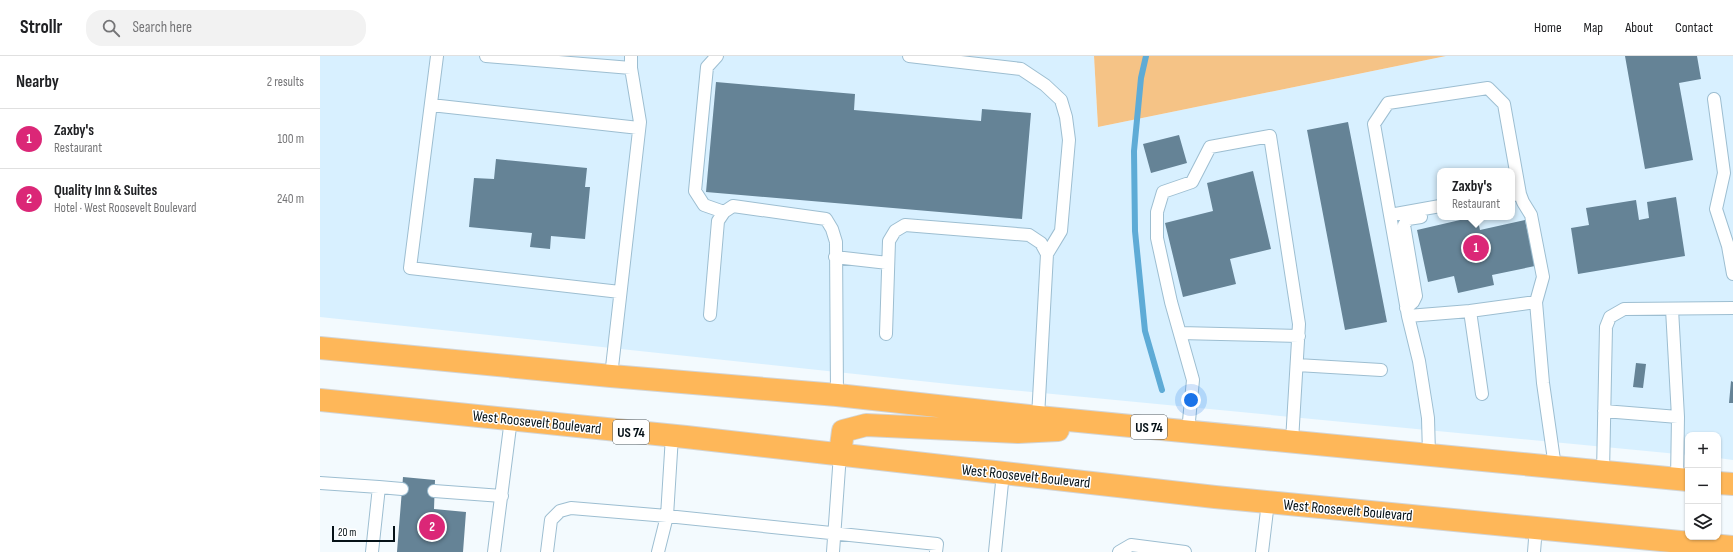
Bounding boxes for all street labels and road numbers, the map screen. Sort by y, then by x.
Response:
street label: West Roosevelt Boulevard [472,406,602,439]
road number: US 74 [1131,415,1167,439]
road number: US 74 [613,420,649,444]
street label: West Roosevelt Boulevard [961,460,1091,493]
street label: West Roosevelt Boulevard [1283,495,1413,526]

